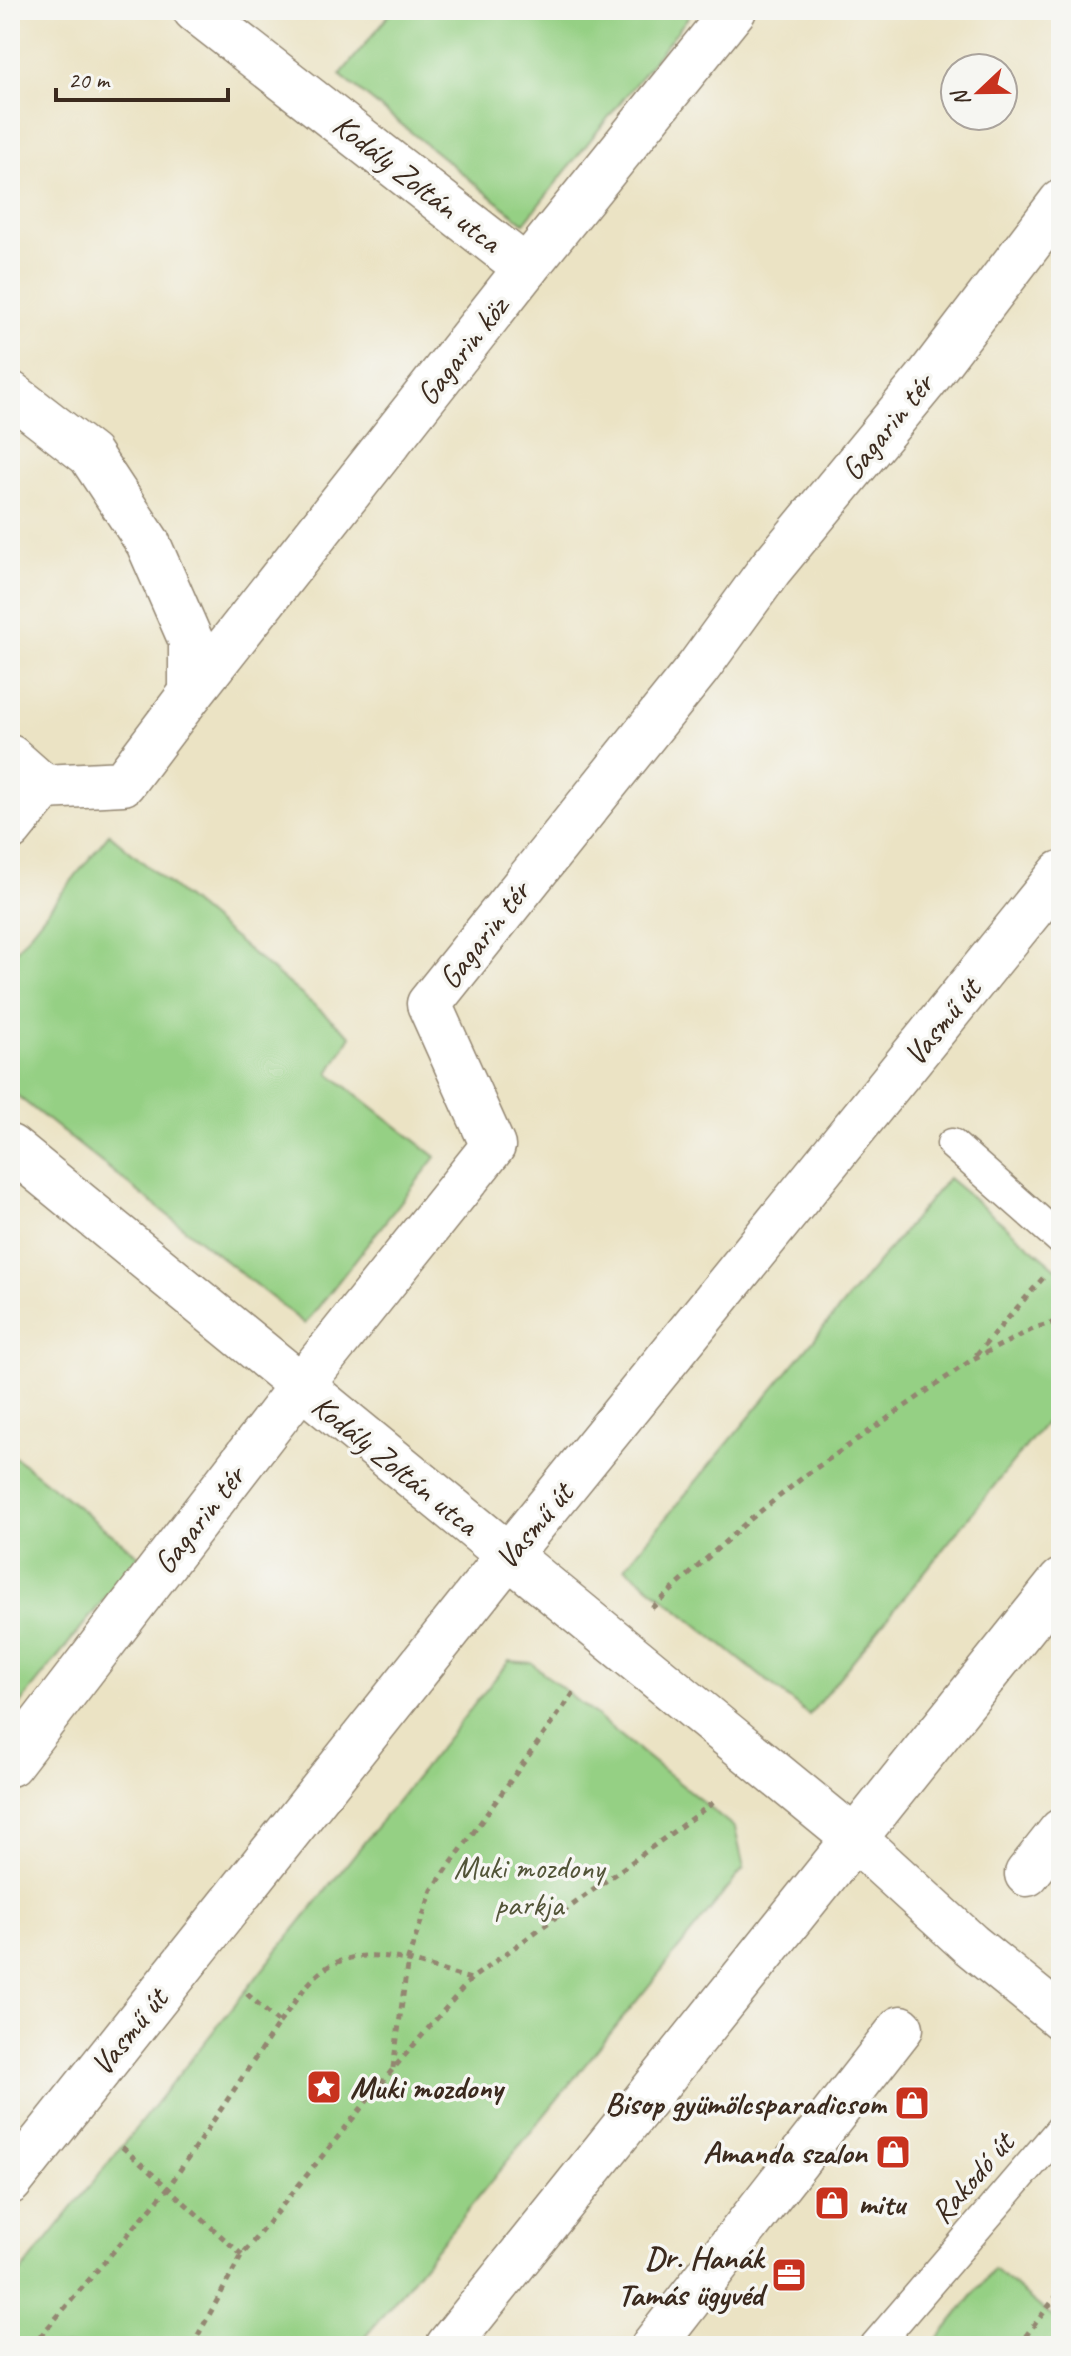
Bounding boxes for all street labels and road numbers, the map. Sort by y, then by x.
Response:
street label: Kodály Zoltán utca [325,104,511,263]
street label: Gagarin köz [407,285,519,413]
street label: Gagarin tér [831,362,945,489]
street label: Gagarin tér [429,870,541,997]
street label: Vasmű út [894,967,992,1074]
street label: Kodály Zoltán utca [303,1385,488,1546]
street label: Gagarin tér [144,1455,256,1582]
street label: Vasmű út [486,1472,584,1578]
street label: Vasmű út [81,1977,179,2084]
street label: Rakodó út [921,2121,1025,2232]

